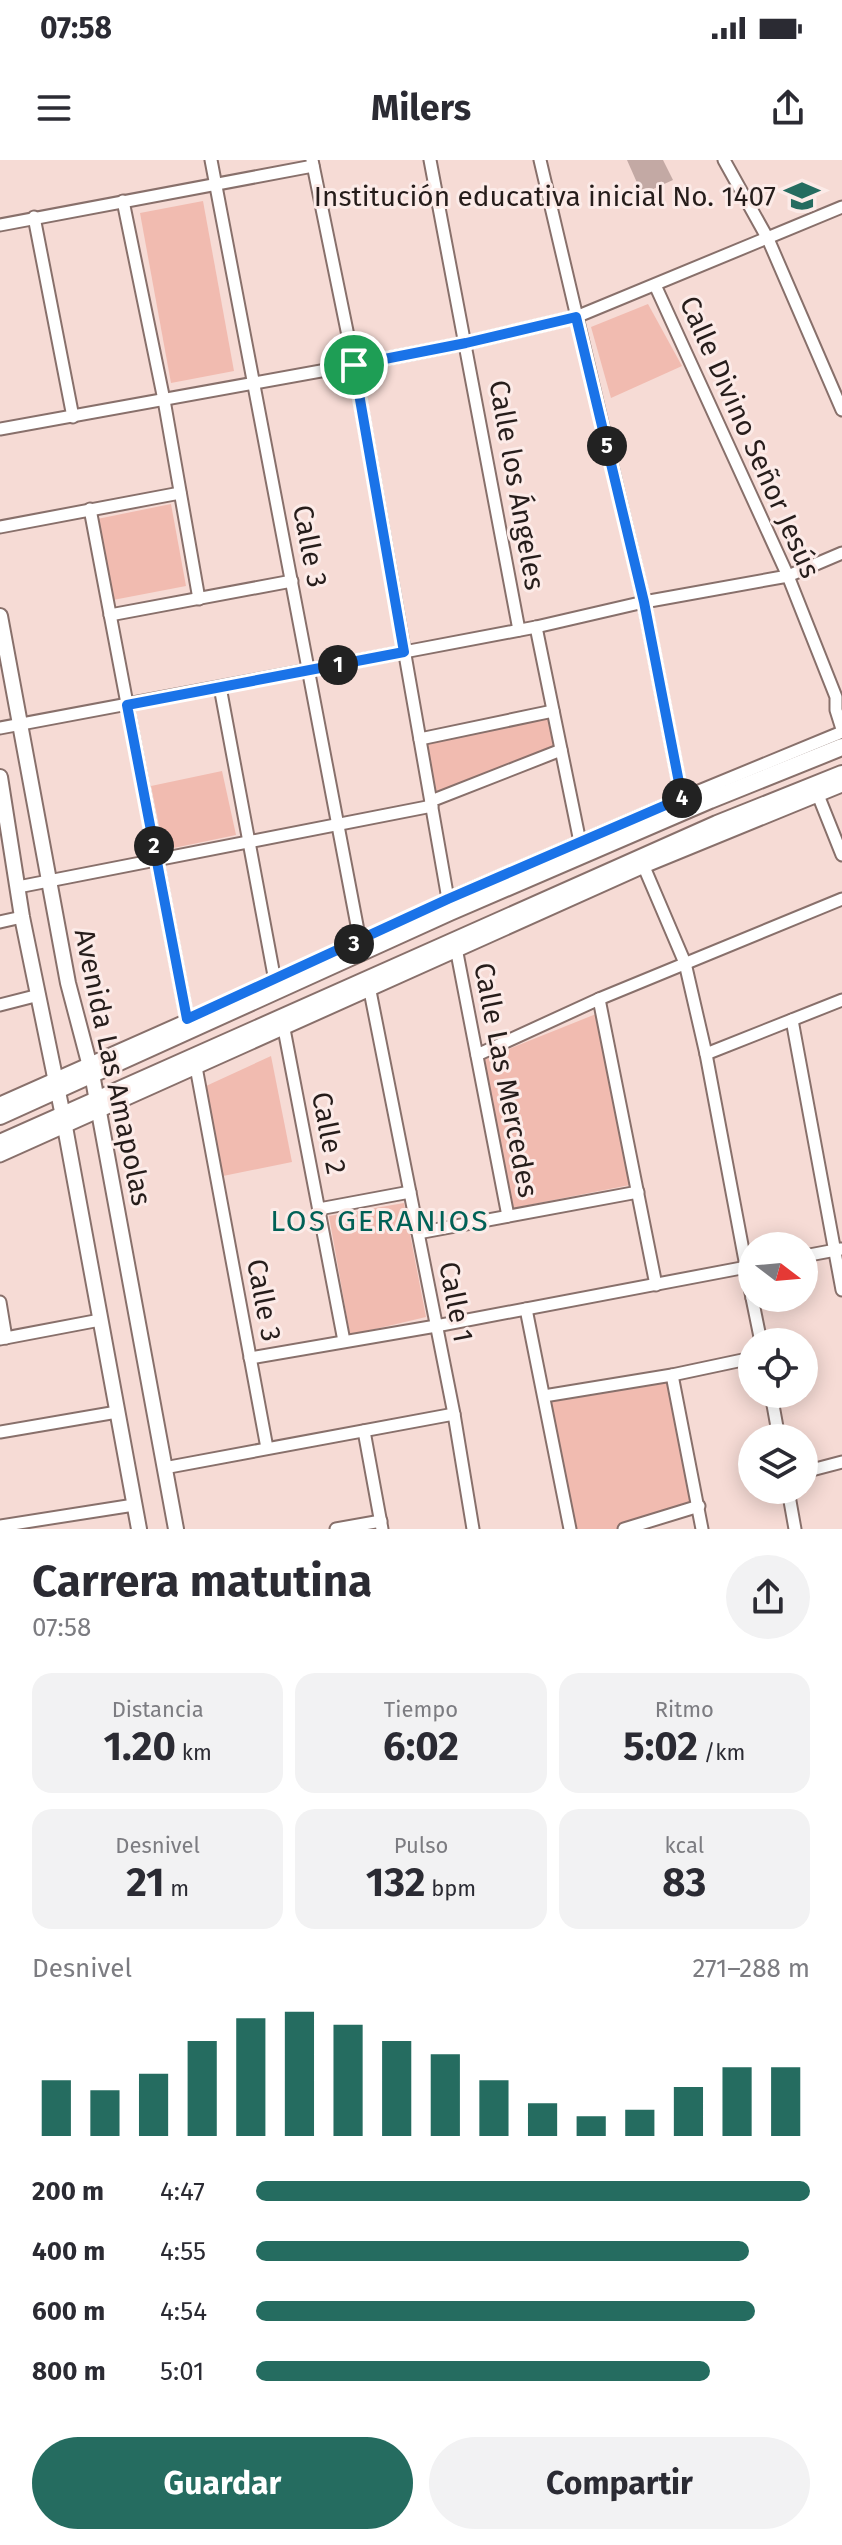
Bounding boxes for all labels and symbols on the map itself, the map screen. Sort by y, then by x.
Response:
school or university icon: Institución educativa inicial No. 1407 [783,177,821,215]
place label: Institución educativa inicial No. 1407 [314,180,776,213]
street label: Calle Divino Señor Jesús [673,291,827,583]
pin [320,331,388,399]
street label: Calle los Ángeles [482,378,552,592]
pin: 5 [587,426,627,466]
street label: Calle 3 [286,502,334,590]
pin: 1 [318,645,358,685]
pin: 4 [662,778,702,818]
pin: 2 [134,826,174,866]
pin: 3 [334,924,374,964]
street label: Avenida Las Amapolas [68,926,158,1208]
street label: Calle Las Mercedes [467,960,545,1200]
street label: Calle 2 [305,1089,353,1177]
district label: LOS GERANIOS [270,1203,490,1239]
north arrow [738,1232,818,1312]
street label: Calle 3 [240,1256,288,1344]
street label: Calle 1 [432,1259,480,1345]

